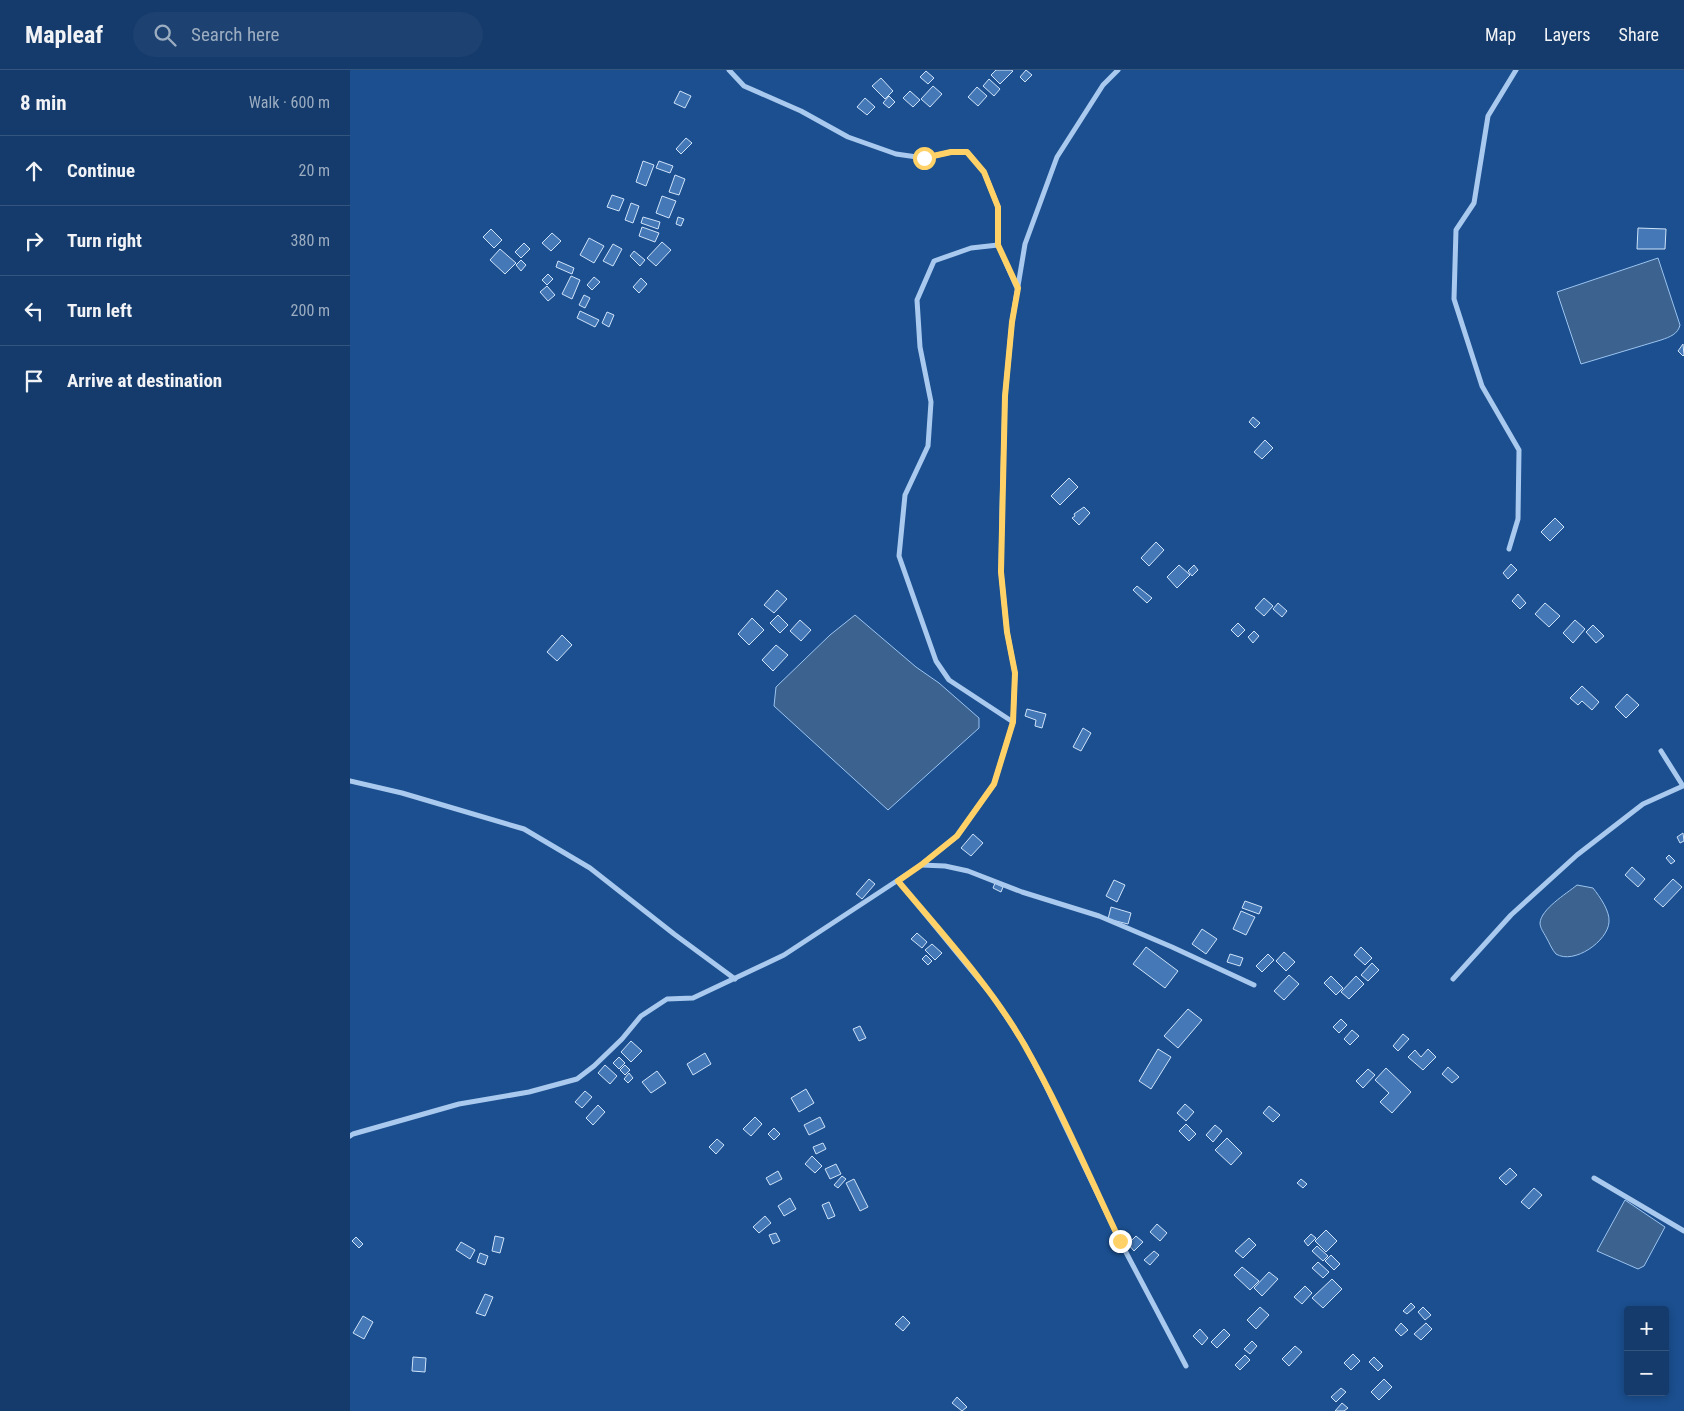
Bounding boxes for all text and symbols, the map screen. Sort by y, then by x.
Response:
search box [133,12,483,57]
text: Mapleaf [25,21,103,49]
icon: search [151,21,179,49]
text: Search here [191,23,279,46]
text: Map [1485,24,1516,45]
text: Layers [1544,24,1591,45]
text: Share [1619,24,1659,45]
text: 8 min [20,91,67,115]
text: Walk · 600 m [249,93,330,112]
route start [913,147,936,170]
icon: ahead [20,157,48,185]
text: Continue [67,159,135,182]
text: 20 m [298,161,330,180]
icon: right [20,227,48,255]
text: Turn right [67,229,142,252]
text: 380 m [291,231,330,250]
icon: left [20,297,48,325]
text: Turn left [67,299,132,322]
text: 200 m [291,301,330,320]
icon: arrive [20,367,48,395]
text: Arrive at destination [67,369,222,392]
route end [1109,1230,1132,1253]
map controls [1624,1306,1669,1396]
button: + [1624,1306,1669,1351]
button: − [1624,1351,1669,1396]

